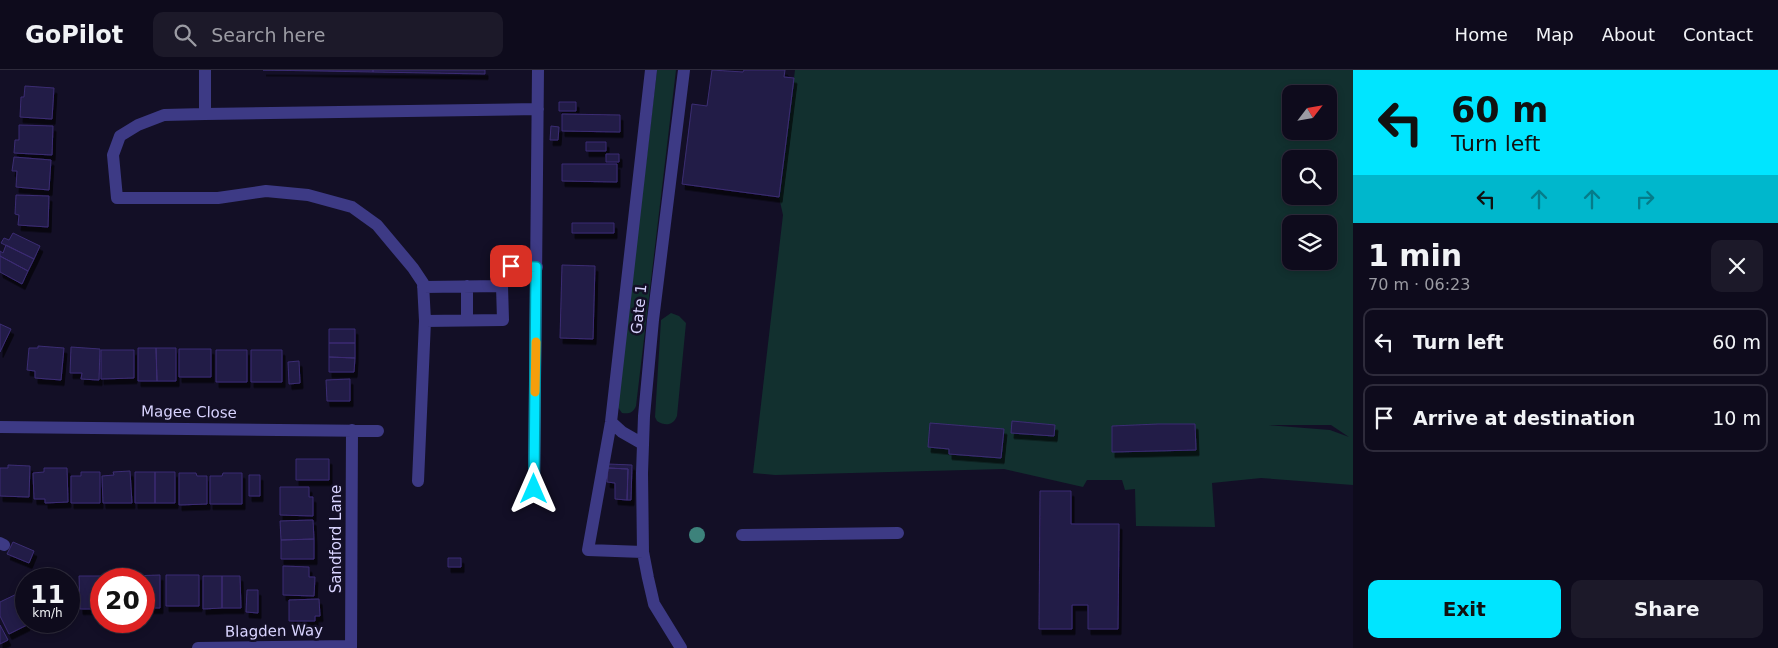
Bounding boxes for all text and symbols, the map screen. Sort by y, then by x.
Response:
search box [153,12,503,57]
text: GoPilot [25,21,123,49]
icon: search [171,21,199,49]
text: Search here [211,24,325,46]
text: Home [1455,24,1508,45]
text: Map [1536,24,1574,45]
text: About [1602,24,1655,45]
text: Contact [1683,24,1753,45]
north arrow [1282,85,1338,140]
map controls [1282,85,1337,270]
icon: left [1368,90,1433,155]
text: 60 m [1451,90,1548,130]
text: Turn left [1451,131,1540,156]
button: search [1282,150,1337,205]
icon: left [1472,185,1500,213]
icon: ahead [1525,185,1553,213]
icon: ahead [1578,185,1606,213]
icon: right [1631,185,1659,213]
button: layers [1282,215,1337,270]
text: 1 min [1368,238,1462,273]
button: close [1711,240,1763,292]
pin [490,245,532,287]
icon: arrive [497,252,525,280]
text: 70 m · 06:23 [1368,275,1470,294]
street label: Gate 1 [627,283,651,335]
icon: left [1370,328,1398,356]
text: Turn left [1413,331,1504,353]
text: 60 m [1712,331,1761,353]
street label: Magee Close [141,402,237,422]
icon: arrive [1370,404,1398,432]
text: Arrive at destination [1413,407,1635,429]
text: 10 m [1712,407,1761,429]
position arrow [507,462,559,514]
street label: Sandford Lane [327,485,345,593]
speed limit sign: 20 [90,568,155,633]
text: 11 [30,580,65,609]
button: Exit [1368,580,1561,638]
button: Share [1571,580,1763,638]
text: km/h [32,606,63,620]
street label: Blagden Way [225,621,323,641]

